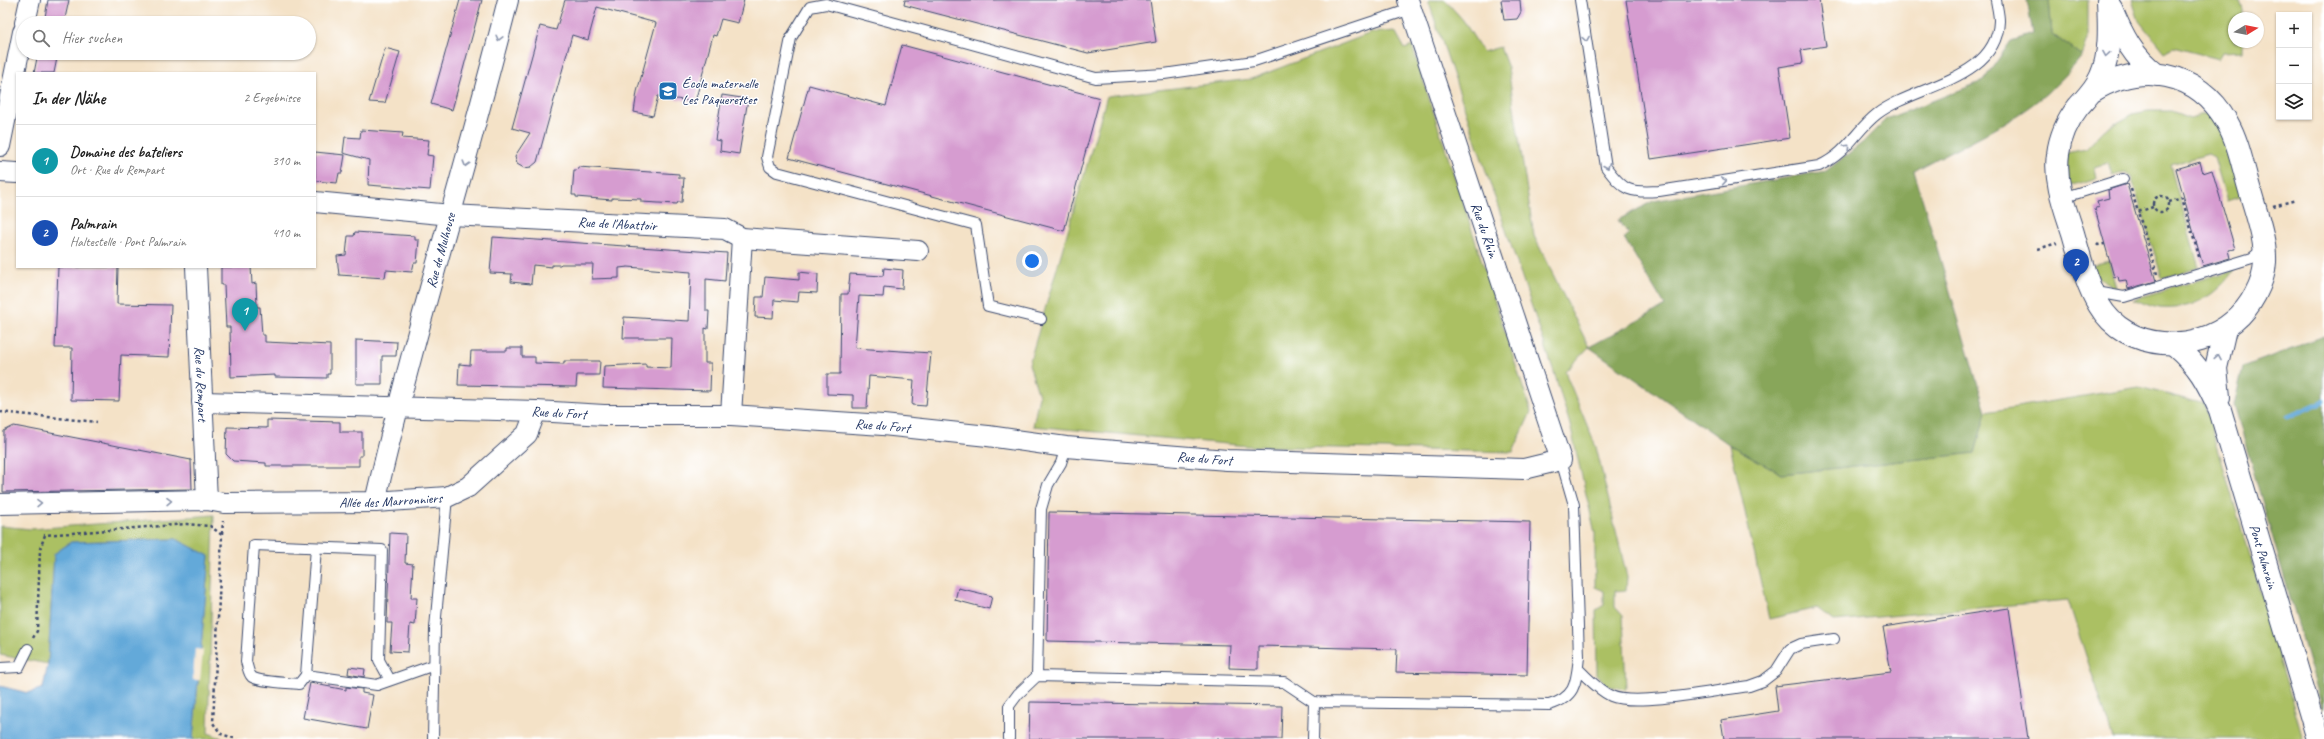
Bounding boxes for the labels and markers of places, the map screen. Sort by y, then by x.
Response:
place label: École maternelle Les Pâquerettes [682,75,759,108]
school or university icon: École maternelle Les Pâquerettes [657,80,679,102]
pin: 2 [2063,249,2089,282]
pin: 1 [232,298,258,331]

